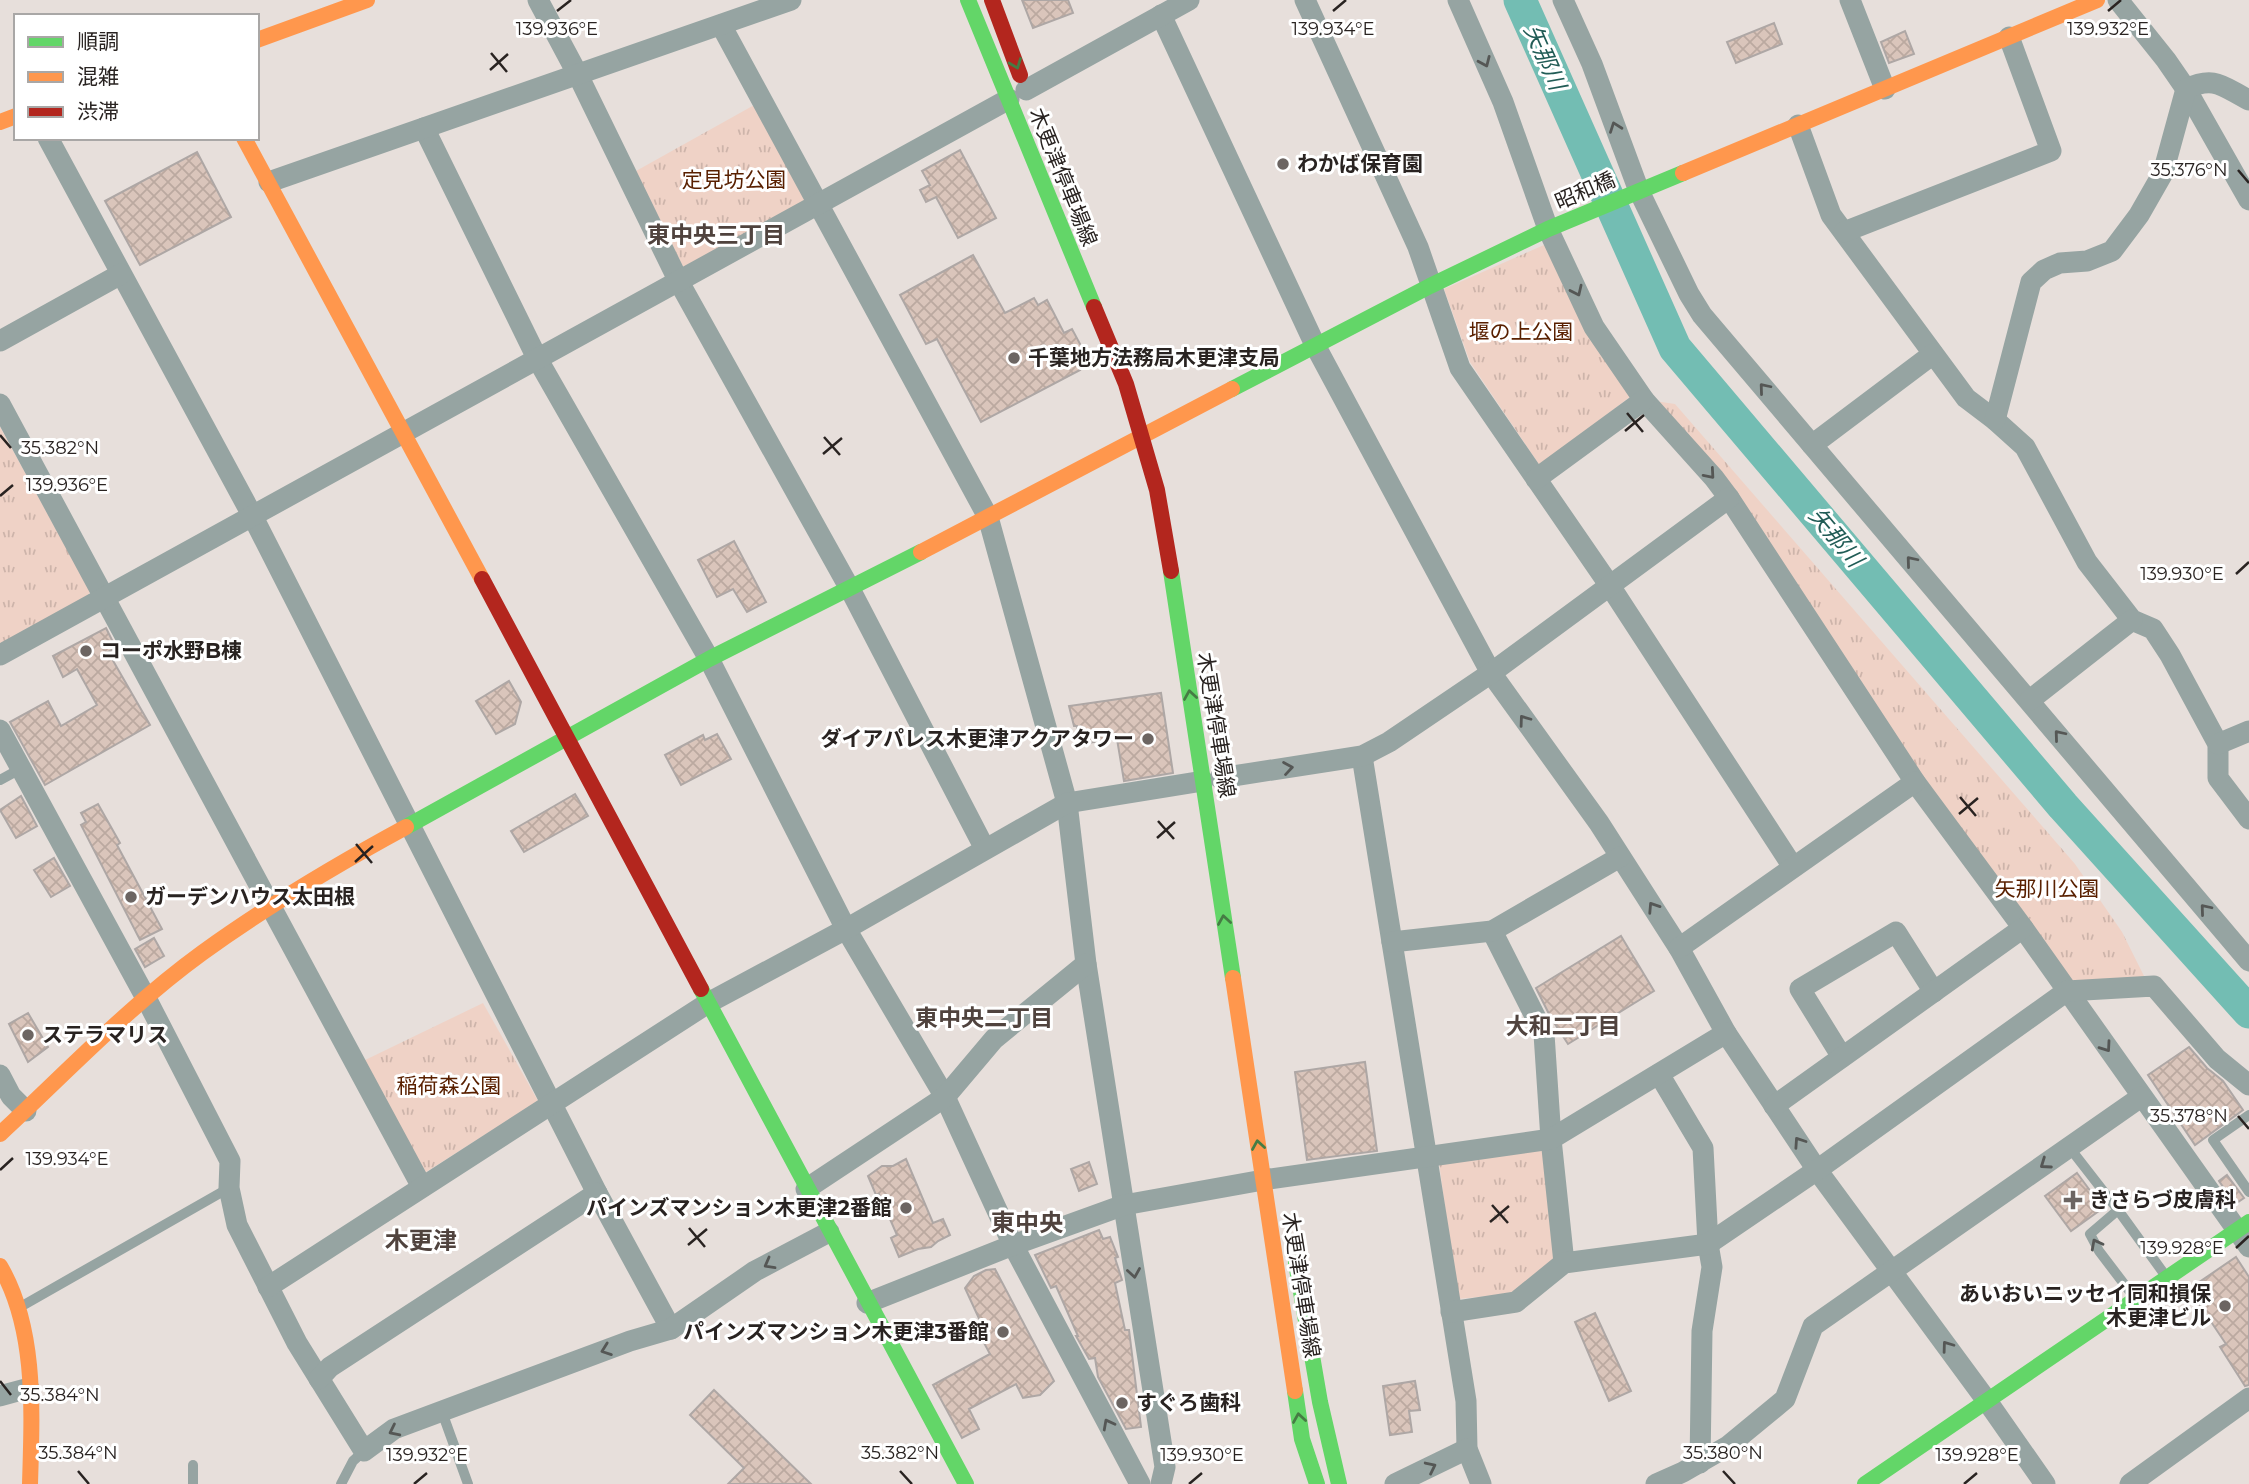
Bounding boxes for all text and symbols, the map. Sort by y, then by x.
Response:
legend [14,14,259,140]
text: 139.936°E [516,18,598,40]
text: 139.934°E [1291,18,1375,40]
text: 139.932°E [2067,18,2149,40]
water label: 矢那川 [1518,20,1573,97]
text: 順調 [77,29,119,54]
one-way arrow [1477,55,1491,68]
one-way arrow [1008,57,1022,69]
text: 混雑 [77,64,119,89]
text: 渋滞 [77,99,119,124]
street label: 木更津停車場線 [1024,104,1103,250]
one-way arrow [1609,122,1623,134]
place label: わかば保育園 [1297,151,1423,176]
marker: わかば保育園 [1275,156,1291,172]
text: 35.376°N [2150,159,2228,181]
park label: 定見坊公園 [682,167,787,192]
street label: 昭和橋 [1551,167,1619,214]
district label: 東中央三丁目 [647,221,785,249]
one-way arrow [1569,284,1583,296]
park label: 堰の上公園 [1469,319,1574,344]
place label: 千葉地方法務局木更津支局 [1028,345,1280,370]
marker: 千葉地方法務局木更津支局 [1006,350,1022,366]
one-way arrow [1760,383,1772,396]
text: 35.382°N [21,437,99,459]
one-way arrow [1702,466,1714,479]
text: 139.936°E [26,474,108,496]
water label: 矢那川 [1803,502,1871,575]
one-way arrow [1907,557,1919,570]
text: 139.930°E [2140,563,2224,585]
place label: コーポ水野B棟 [100,638,242,663]
marker: コーポ水野B棟 [78,643,94,659]
street label: 木更津停車場線 [1193,650,1240,799]
one-way arrow [1183,689,1198,701]
one-way arrow [1520,715,1533,728]
place label: ダイアパレス木更津アクアタワー [820,726,1134,751]
one-way arrow [2055,730,2067,743]
marker: ダイアパレス木更津アクアタワー [1140,731,1156,747]
one-way arrow [1282,761,1294,776]
park label: 矢那川公園 [1995,876,2100,901]
place label: ガーデンハウス太田根 [145,884,355,909]
marker: ガーデンハウス太田根 [123,889,139,905]
one-way arrow [1648,902,1661,915]
one-way arrow [2201,904,2213,917]
one-way arrow [1217,914,1232,926]
district label: 東中央二丁目 [915,1004,1053,1032]
district label: 大和二丁目 [1506,1012,1621,1040]
place label: ステラマリス [42,1022,168,1047]
marker: ステラマリス [20,1027,36,1043]
one-way arrow [2098,1039,2110,1052]
park label: 稲荷森公園 [397,1073,502,1098]
text: 35.378°N [2150,1105,2228,1127]
one-way arrow [1794,1137,1807,1150]
one-way arrow [1251,1139,1266,1151]
text: 139.934°E [25,1148,109,1170]
one-way arrow [2040,1156,2053,1168]
place label: きさらづ皮膚科 [2089,1187,2236,1212]
marker: きさらづ皮膚科 [2063,1190,2083,1210]
place label: パインズマンション木更津2番館 [586,1195,892,1220]
marker: パインズマンション木更津2番館 [898,1200,914,1216]
district label: 東中央 [991,1208,1063,1237]
street label: 木更津停車場線 [1278,1210,1325,1359]
district label: 木更津 [385,1226,457,1255]
text: 139.928°E [2140,1237,2224,1259]
one-way arrow [2091,1239,2105,1252]
one-way arrow [763,1256,776,1269]
one-way arrow [1126,1267,1141,1278]
place label: あいおいニッセイ同和損保 木更津ビル [1959,1281,2212,1330]
marker: あいおいニッセイ同和損保 木更津ビル [2217,1298,2233,1314]
place label: パインズマンション木更津3番館 [683,1319,989,1344]
marker: パインズマンション木更津3番館 [995,1324,1011,1340]
one-way arrow [1943,1341,1955,1354]
one-way arrow [601,1342,613,1356]
text: 35.384°N [20,1384,100,1406]
place label: すぐろ歯科 [1136,1390,1241,1415]
marker: すぐろ歯科 [1114,1395,1130,1411]
one-way arrow [1292,1413,1307,1424]
one-way arrow [1103,1419,1116,1431]
one-way arrow [389,1422,401,1436]
text: 35.384°N [38,1442,118,1464]
text: 35.382°N [861,1442,939,1464]
text: 35.380°N [1683,1442,1763,1464]
text: 139.932°E [386,1444,468,1466]
text: 139.930°E [1160,1444,1244,1466]
text: 139.928°E [1935,1444,2019,1466]
one-way arrow [1424,1461,1436,1475]

